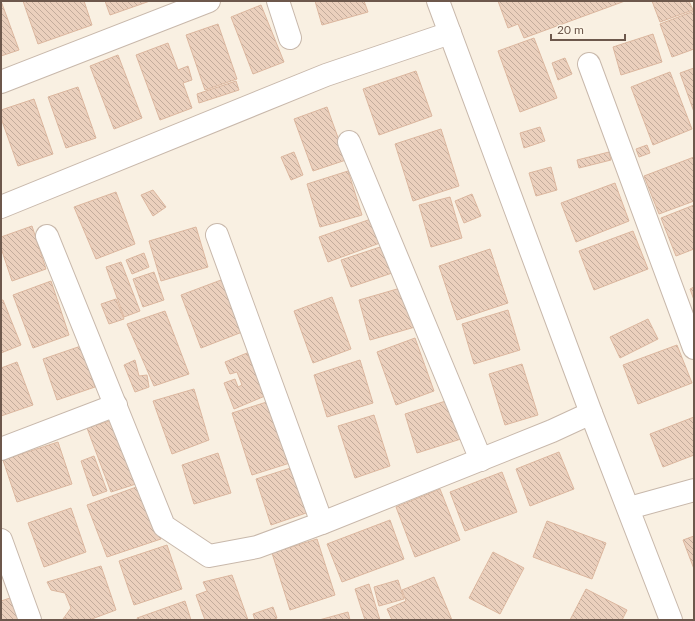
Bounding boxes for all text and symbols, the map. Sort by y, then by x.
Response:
scale bar [551,16,625,42]
text: 20 m [557,22,584,37]

